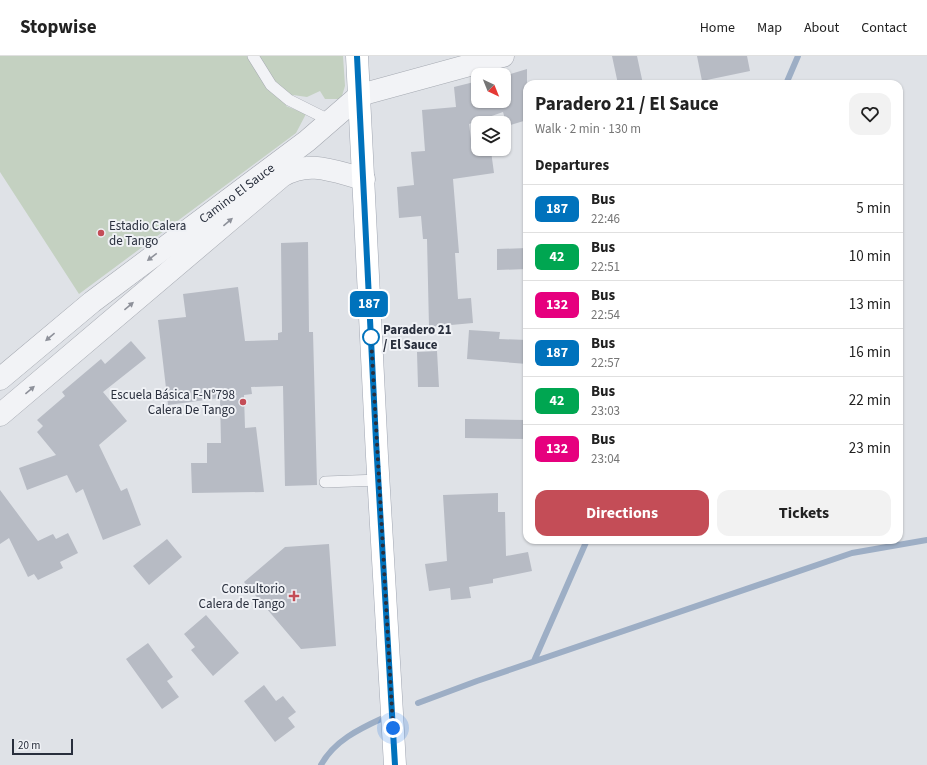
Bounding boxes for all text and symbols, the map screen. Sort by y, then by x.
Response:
text: Stopwise [20,14,96,41]
text: Home [700,18,735,38]
text: Map [757,18,782,38]
text: About [804,18,839,38]
text: Contact [861,18,907,38]
north arrow [471,68,511,108]
map controls [471,68,511,156]
text: Paradero 21 / El Sauce [535,91,719,118]
button: heart [849,93,891,135]
button: layers [471,116,511,156]
text: Walk · 2 min · 130 m [535,120,641,138]
text: Departures [535,155,609,176]
street label: Camino El Sauce [195,159,278,228]
text: Bus [591,189,615,210]
text: 5 min [856,198,891,219]
text: 187 [546,199,568,219]
text: 22:46 [591,210,620,228]
place label: Estadio Calera de Tango [109,217,186,250]
one-way arrow [223,218,234,227]
marker: Estadio Calera de Tango [96,228,106,238]
text: Bus [591,237,615,258]
text: 10 min [849,246,891,267]
text: 42 [550,247,564,267]
one-way arrow [147,252,158,261]
text: 22:51 [591,258,620,276]
text: Bus [591,285,615,306]
line badge: 187 [346,291,392,317]
text: 187 [358,294,380,314]
text: 13 min [849,294,891,315]
text: 132 [546,295,568,315]
one-way arrow [124,301,134,311]
text: 22:54 [591,306,620,324]
place label: Paradero 21 / El Sauce [383,321,452,354]
marker: Paradero 21 / El Sauce [362,328,380,346]
one-way arrow [45,332,55,341]
text: Bus [591,333,615,354]
text: 16 min [849,342,891,363]
text: 187 [546,343,568,363]
text: 22:57 [591,354,620,372]
text: Bus [591,381,615,402]
one-way arrow [25,386,34,395]
place label: Escuela Básica F-N°798 Calera De Tango [110,386,235,419]
text: 22 min [849,390,891,411]
text: 42 [550,391,564,411]
marker: Escuela Básica F-N°798 Calera De Tango [238,397,248,407]
text: 23:03 [591,402,620,420]
text: Bus [591,429,615,450]
text: 23 min [849,438,891,459]
text: 132 [546,439,568,459]
text: 23:04 [591,450,620,468]
button: Directions [535,490,709,536]
button: Tickets [717,490,891,536]
place label: Consultorio Calera de Tango [199,580,285,613]
marker: Consultorio Calera de Tango [288,590,300,602]
your location [383,718,403,738]
scale bar [12,737,73,756]
text: 20 m [18,738,40,753]

